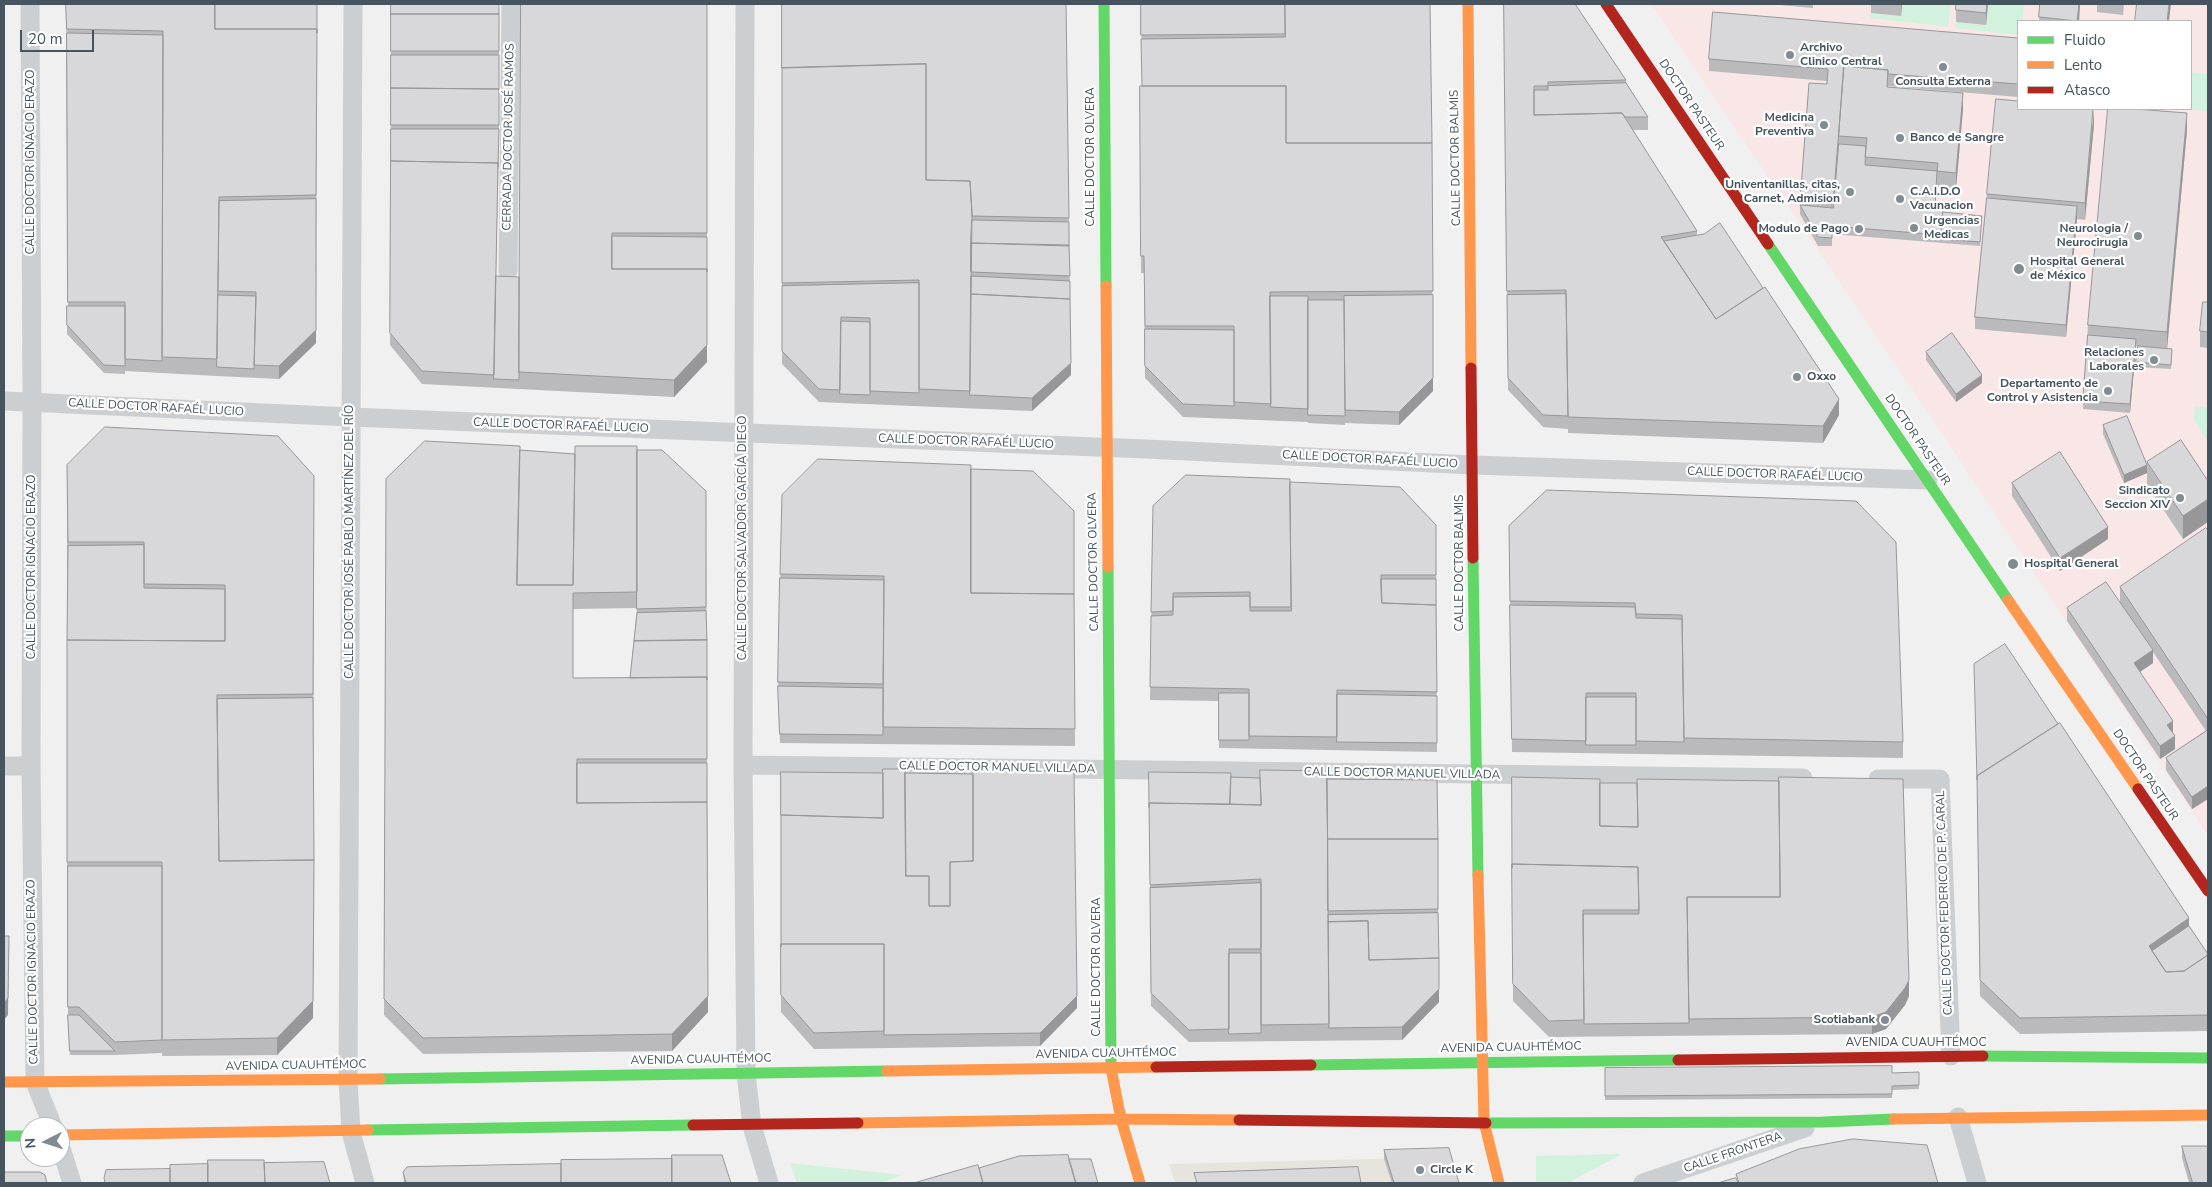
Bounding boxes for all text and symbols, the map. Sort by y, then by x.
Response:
scale bar [22,20,96,52]
legend [2017,20,2192,110]
text: 20 m [28,29,63,49]
text: Fluido [2064,30,2106,50]
place label: Archivo Clinico Central [1800,41,1882,69]
street label: CERRADA DOCTOR JOSÉ RAMOS [500,43,518,231]
marker: Archivo Clinico Central [1784,49,1796,61]
text: Lento [2064,55,2102,75]
street label: DOCTOR PASTEUR [1655,57,1727,153]
marker: Consulta Externa [1937,61,1949,73]
street label: CALLE DOCTOR IGNACIO ERAZO [24,69,38,255]
place label: Consulta Externa [1895,75,1991,89]
text: Atasco [2064,80,2110,100]
street label: CALLE DOCTOR OLVERA [1084,87,1098,227]
street label: CALLE DOCTOR BALMIS [1448,89,1464,227]
place label: Medicina Preventiva [1755,111,1814,139]
marker: Medicina Preventiva [1818,119,1830,131]
place label: Banco de Sangre [1910,131,2004,145]
marker: Banco de Sangre [1894,132,1906,144]
place label: Univentanillas, citas, Carnet, Admision [1725,178,1840,206]
place label: C.A.I.D.O Vacunacion [1910,185,1973,213]
marker: Univentanillas, citas, Carnet, Admision [1844,186,1856,198]
marker: C.A.I.D.O Vacunacion [1894,193,1906,205]
place label: Urgencias Medicas [1924,214,1979,242]
place label: Modulo de Pago [1758,222,1849,236]
marker: Urgencias Medicas [1908,222,1920,234]
place label: Neurologia / Neurocirugia [2057,222,2128,250]
marker: Modulo de Pago [1853,223,1865,235]
marker: Neurologia / Neurocirugia [2132,230,2144,242]
place label: Hospital General de México [2030,255,2124,283]
marker: Hospital General de México [2012,262,2026,276]
place label: Relaciones Laborales [2084,346,2144,374]
marker: Relaciones Laborales [2148,354,2160,366]
place label: Oxxo [1807,370,1836,384]
marker: Oxxo [1791,371,1803,383]
place label: Departamento de Control y Asistencia [1987,377,2098,405]
marker: Departamento de Control y Asistencia [2102,385,2114,397]
street label: DOCTOR PASTEUR [1881,392,1953,488]
street label: CALLE DOCTOR RAFAÉL LUCIO [68,396,244,420]
street label: CALLE DOCTOR JOSÉ PABLO MARTÍNEZ DEL RÍO [343,405,357,679]
street label: CALLE DOCTOR SALVADOR GARCÍA DIEGO [736,415,750,661]
street label: CALLE DOCTOR RAFAÉL LUCIO [473,416,649,436]
street label: CALLE DOCTOR RAFAÉL LUCIO [878,432,1054,452]
street label: CALLE DOCTOR RAFAÉL LUCIO [1282,448,1458,472]
street label: CALLE DOCTOR RAFAÉL LUCIO [1687,465,1863,485]
street label: CALLE DOCTOR IGNACIO ERAZO [25,474,39,660]
place label: Sindicato Seccion XIV [2104,484,2170,512]
street label: CALLE DOCTOR OLVERA [1086,492,1102,632]
marker: Sindicato Seccion XIV [2174,492,2186,504]
street label: CALLE DOCTOR BALMIS [1453,495,1467,631]
marker: Hospital General [2006,557,2020,571]
place label: Hospital General [2024,557,2118,571]
street label: DOCTOR PASTEUR [2109,727,2181,823]
street label: CALLE DOCTOR MANUEL VILLADA [899,759,1095,777]
street label: CALLE DOCTOR MANUEL VILLADA [1304,765,1500,783]
street label: CALLE DOCTOR FEDERICO DE P. CARAL [1934,790,1956,1016]
street label: CALLE DOCTOR IGNACIO ERAZO [24,879,42,1065]
street label: CALLE DOCTOR OLVERA [1090,897,1104,1037]
place label: Scotiabank [1814,1013,1875,1027]
marker: Scotiabank [1879,1014,1891,1026]
street label: AVENIDA CUAUHTÉMOC [1846,1036,1986,1050]
street label: AVENIDA CUAUHTÉMOC [1440,1040,1582,1056]
street label: AVENIDA CUAUHTÉMOC [1035,1046,1177,1062]
street label: AVENIDA CUAUHTÉMOC [630,1052,772,1068]
street label: AVENIDA CUAUHTÉMOC [225,1058,367,1074]
north arrow [20,1117,70,1167]
street label: CALLE FRONTERA [1682,1129,1784,1177]
text: N [21,1137,40,1149]
place label: Circle K [1430,1163,1473,1177]
marker: Circle K [1414,1164,1426,1176]

